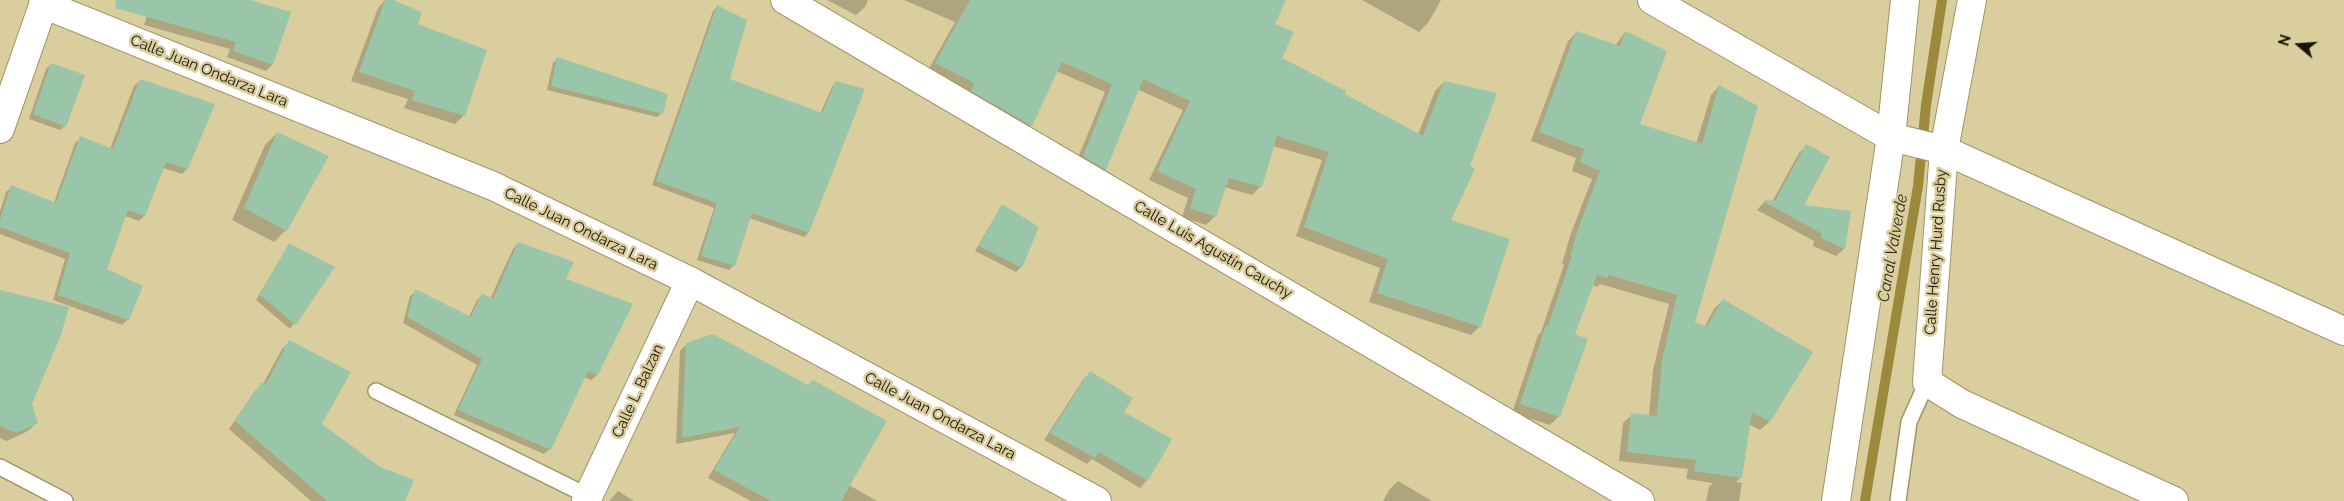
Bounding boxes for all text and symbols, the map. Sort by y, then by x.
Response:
north arrow [2274,20,2324,70]
street label: Calle Juan Ondarza Lara [128,31,290,111]
text: N [2275,33,2294,48]
street label: Calle Henry Hurd Rusby [1921,169,1951,335]
street label: Calle Juan Ondarza Lara [501,184,661,274]
water label: Canal Valverde [1874,192,1912,304]
street label: Calle Luis Agustín Cauchy [1131,197,1295,303]
street label: Calle L. Balzan [608,341,668,441]
street label: Calle Juan Ondarza Lara [861,369,1019,463]

